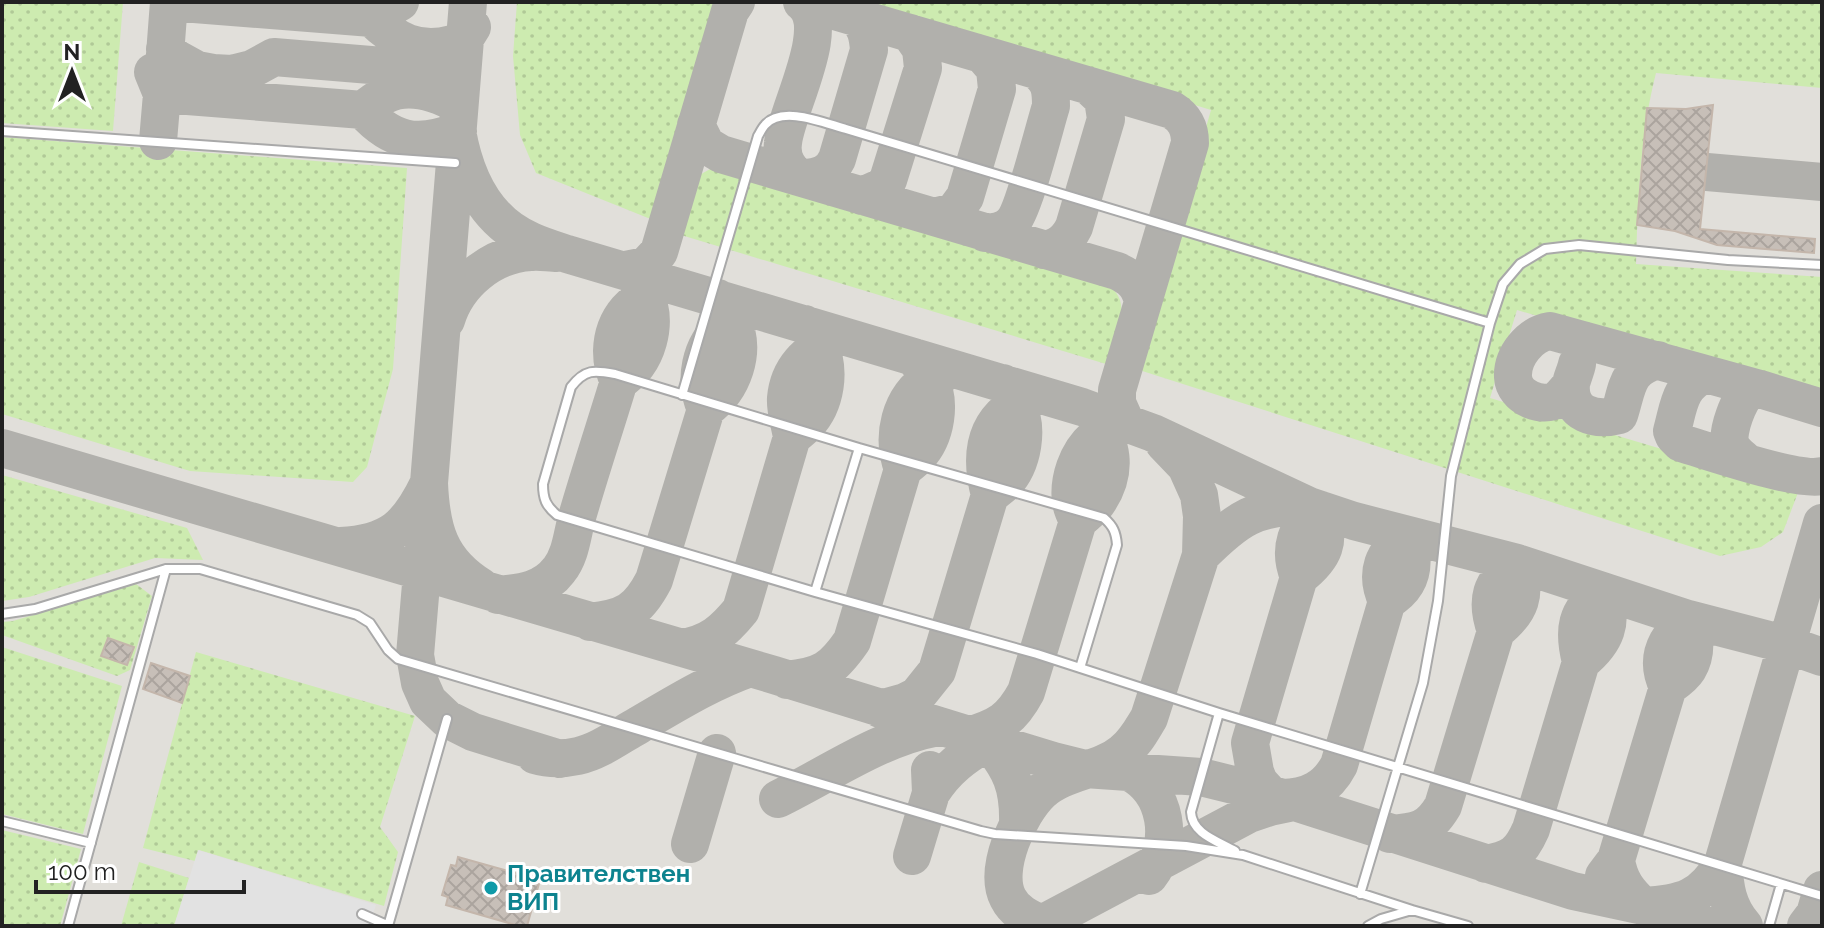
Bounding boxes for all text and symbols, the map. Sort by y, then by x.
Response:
north arrow [32,32,112,112]
text: N [64,39,80,65]
scale bar [36,844,244,894]
text: 100 m [48,857,116,886]
place label: Правителствен ВИП [507,859,690,916]
marker: Правителствен ВИП [482,879,500,897]

